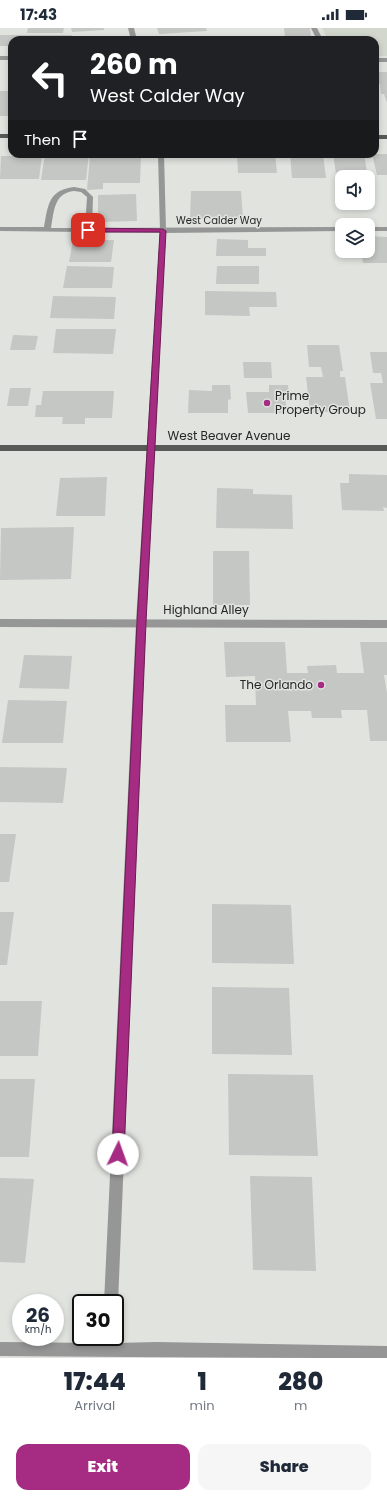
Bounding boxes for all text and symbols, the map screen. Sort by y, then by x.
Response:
text: 17:43 [20,4,57,25]
text: 260 m [90,45,178,84]
icon: left [24,52,76,104]
text: West Calder Way [90,83,245,108]
icon: arrive [69,128,91,150]
text: Then [24,129,61,150]
map controls [335,170,375,258]
button: sound [335,170,375,210]
pin [71,213,105,247]
street label: West Calder Way [176,213,262,228]
button: layers [335,218,375,258]
icon: arrive [77,219,99,241]
place label: Prime Property Group [275,387,366,418]
marker: Prime Property Group [262,398,272,408]
street label: West Beaver Avenue [168,427,290,444]
street label: Highland Alley [163,601,249,618]
place label: The Orlando [240,676,313,693]
marker: The Orlando [316,680,326,690]
position arrow [97,1133,139,1175]
speed limit sign: 30 [72,1294,124,1346]
text: 26 [26,1301,50,1329]
text: km/h [25,1322,51,1337]
text: 17:44 [64,1365,126,1398]
text: 1 [197,1365,207,1398]
text: 280 [278,1365,323,1398]
text: Arrival [74,1396,115,1415]
text: min [190,1396,215,1415]
text: m [294,1396,307,1415]
button: Exit [16,1444,190,1490]
button: Share [198,1444,371,1490]

